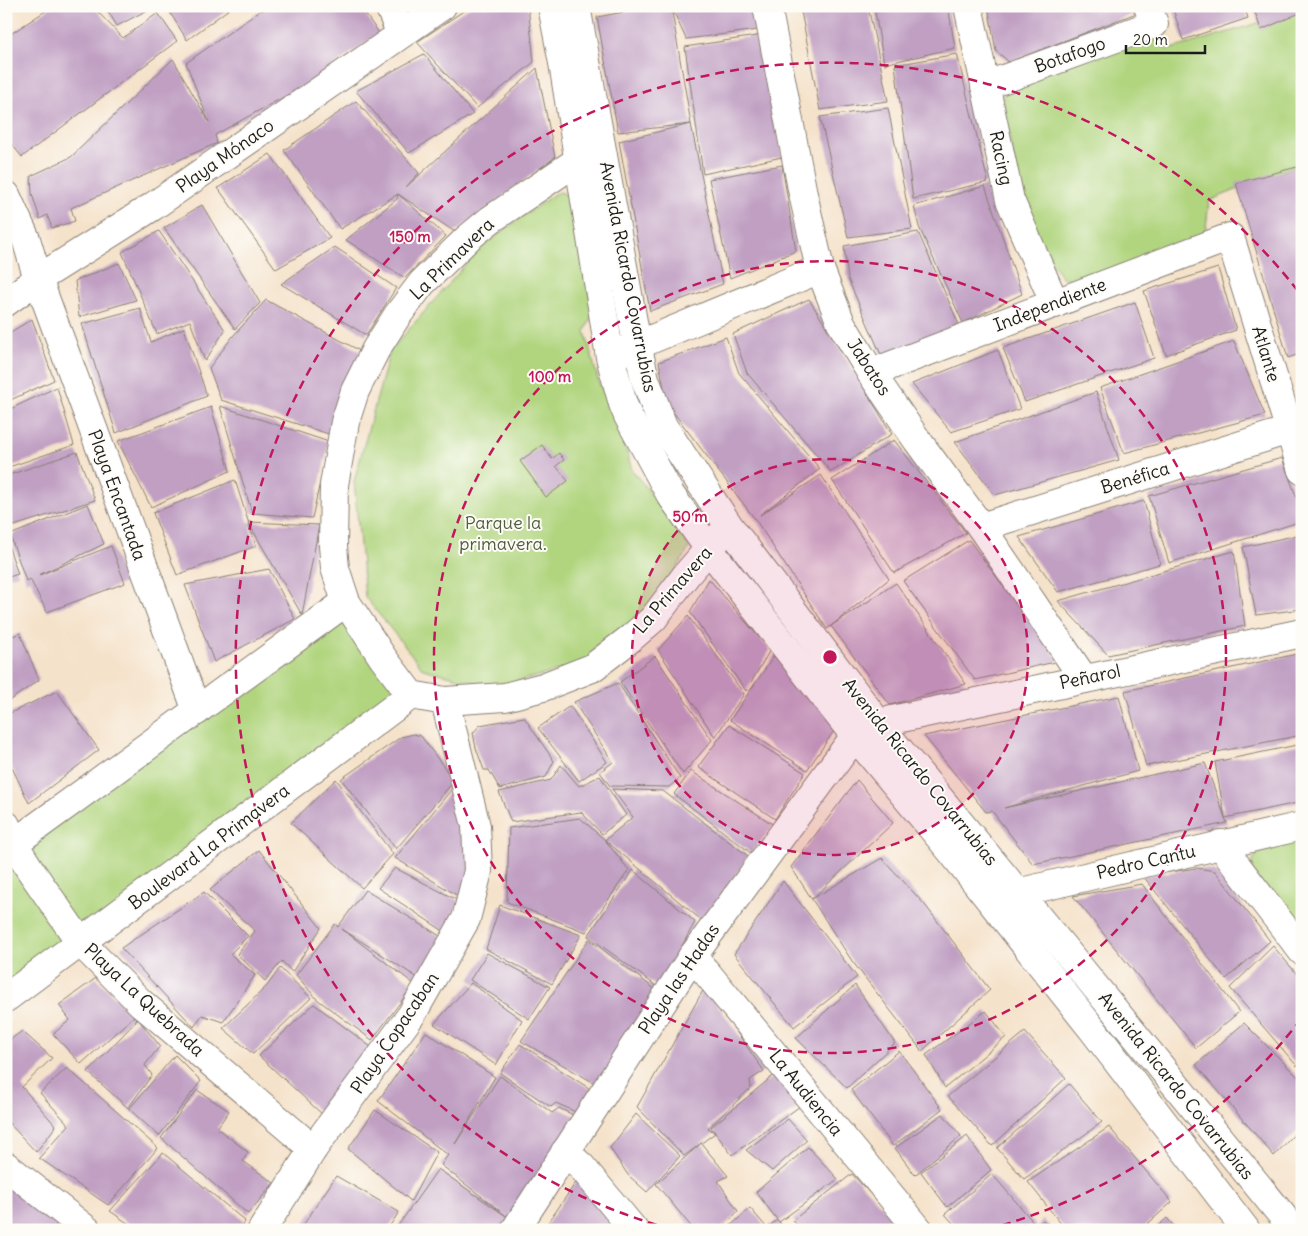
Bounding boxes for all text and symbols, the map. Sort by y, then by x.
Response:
scale bar [1126,22,1204,54]
text: 20 m [1133,30,1168,49]
street label: Botafogo [1031,31,1109,78]
street label: Playa Mónaco [171,113,278,198]
street label: Racing [985,128,1018,187]
street label: Avenida Ricardo Covarrubias [595,160,662,394]
street label: La Primavera [405,213,499,305]
text: 150 m [389,227,431,246]
street label: Independiente [990,272,1109,337]
street label: Atlante [1247,323,1286,385]
street label: Jabatos [842,334,896,400]
text: 100 m [529,367,571,386]
street label: Playa Encantada [83,426,152,563]
street label: Benéfica [1098,456,1172,499]
text: 50 m [672,507,708,526]
park label: Parque la primavera. [459,511,547,555]
street label: La Primavera [628,541,717,638]
centre of rings [821,648,839,666]
street label: Peñarol [1057,659,1123,694]
street label: Avenida Ricardo Covarrubias [838,673,1003,870]
street label: Boulevard La Primavera [124,779,294,915]
street label: Pedro Cantu [1094,839,1198,884]
street label: Playa las Hadas [633,919,724,1039]
street label: Playa La Quebrada [79,938,209,1061]
street label: Playa Copacaban [345,967,444,1098]
street label: Avenida Ricardo Covarrubias [1094,987,1259,1184]
street label: La Audiencia [765,1045,848,1141]

